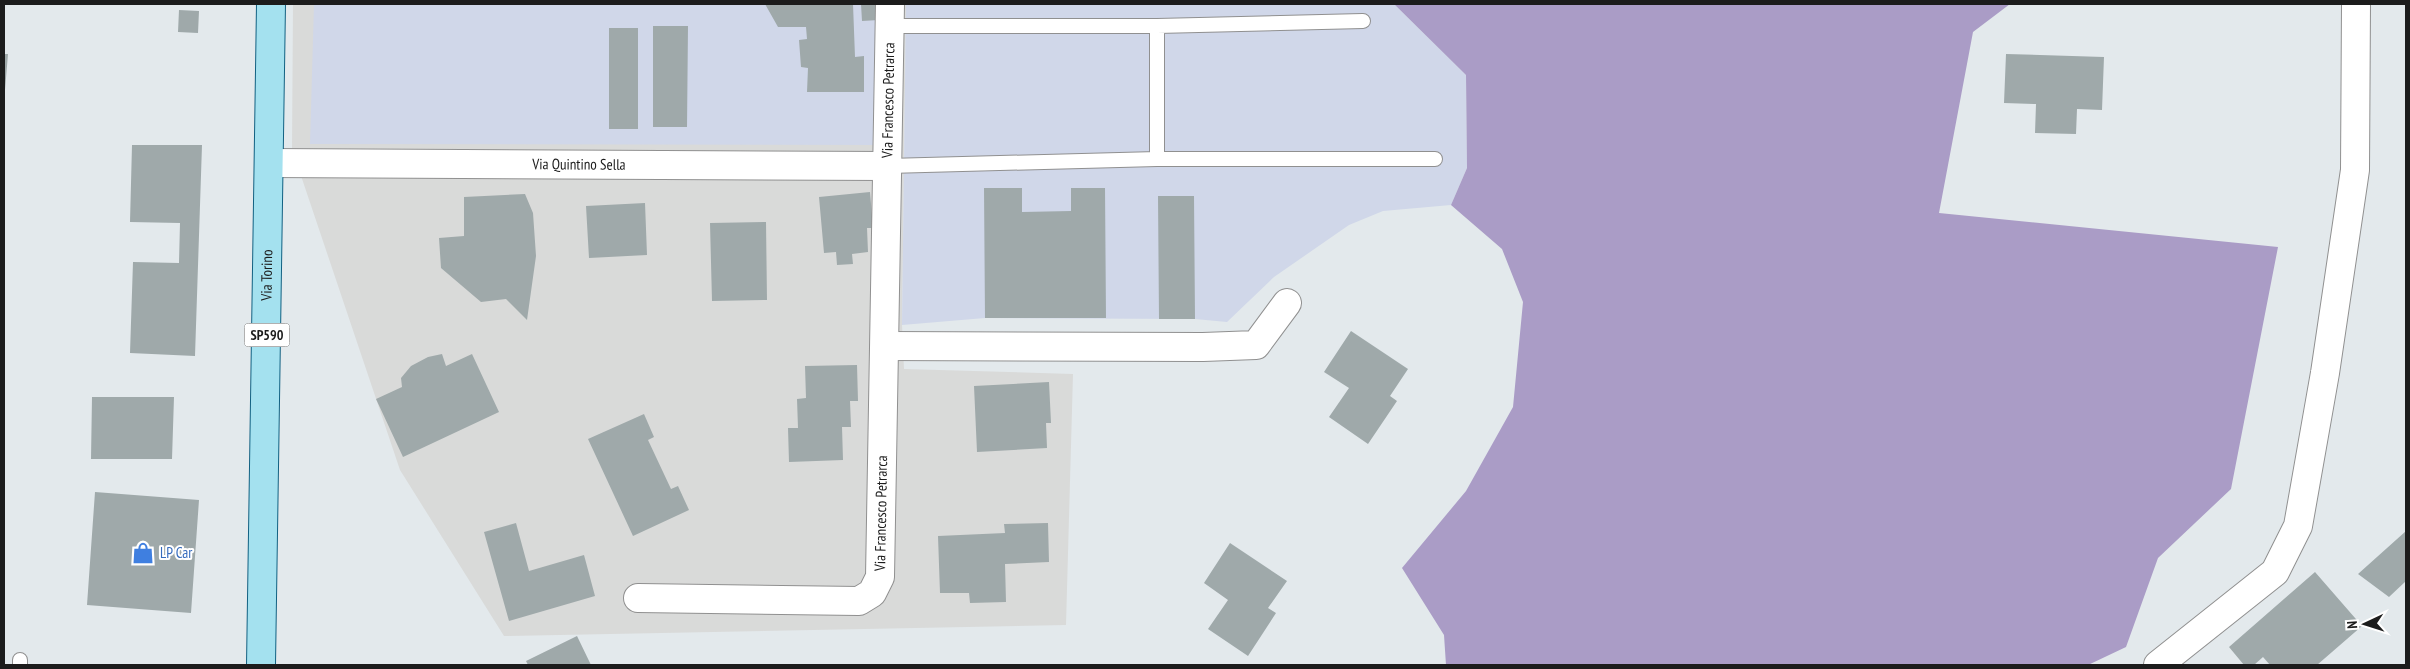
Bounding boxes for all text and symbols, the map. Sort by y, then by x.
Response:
street label: Via Francesco Petrarca [877,42,898,159]
street label: Via Quintino Sella [531,154,626,174]
street label: Via Torino [256,249,276,302]
road number: SP590 [244,324,290,346]
street label: Via Francesco Petrarca [870,455,891,572]
shop icon: LP Car [130,540,156,566]
place label: LP Car [160,543,193,562]
north arrow [2340,599,2390,649]
text: N [2343,621,2361,629]

